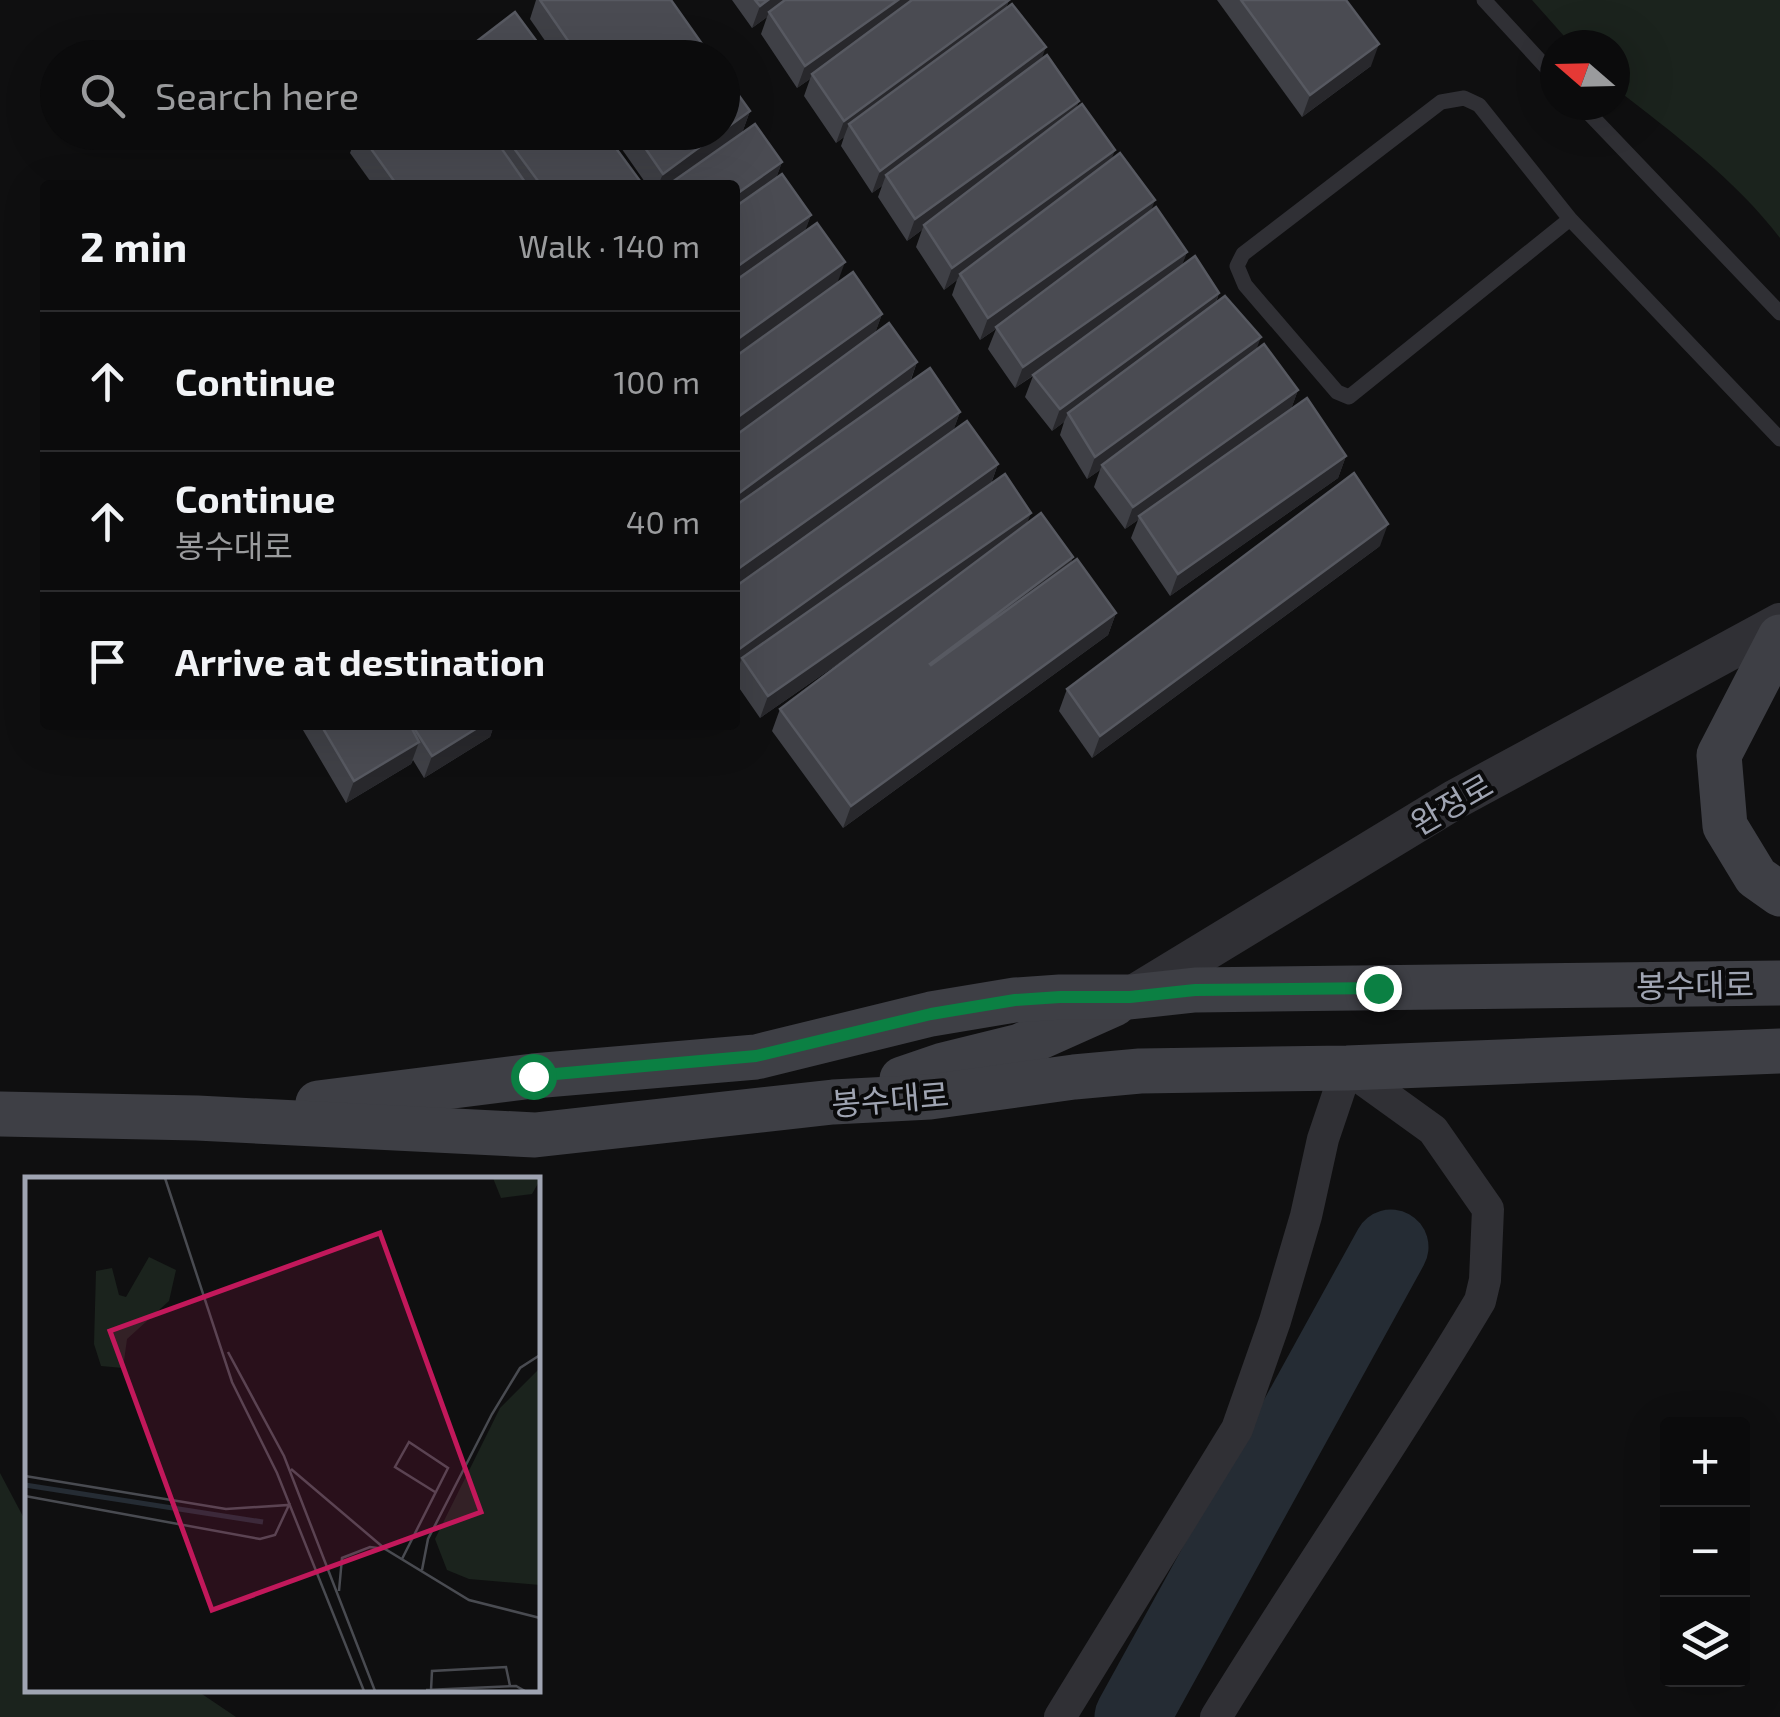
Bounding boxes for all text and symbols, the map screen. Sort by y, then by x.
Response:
north arrow [1540,30,1630,120]
search box [40,40,740,150]
icon: search [75,68,130,123]
text: Search here [155,72,359,118]
text: 2 min [80,220,187,270]
text: Walk · 140 m [518,226,700,264]
icon: ahead [80,354,135,409]
text: Continue [175,358,335,404]
text: 100 m [614,362,700,400]
text: Continue [175,475,335,521]
icon: ahead [80,494,135,549]
text: 40 m [626,502,700,540]
text: 봉수대로 [175,526,293,564]
icon: arrive [80,634,135,689]
text: Arrive at destination [175,638,545,684]
street label: 완정로 [1403,764,1499,842]
street label: 봉수대로 [1636,964,1754,1004]
route end [1356,966,1402,1012]
route start [511,1054,557,1100]
street label: 봉수대로 [830,1074,950,1122]
inset map [25,1177,540,1692]
map controls [1660,1417,1750,1687]
button: + [1660,1417,1750,1507]
button: − [1660,1507,1750,1597]
button: layers [1660,1597,1750,1687]

